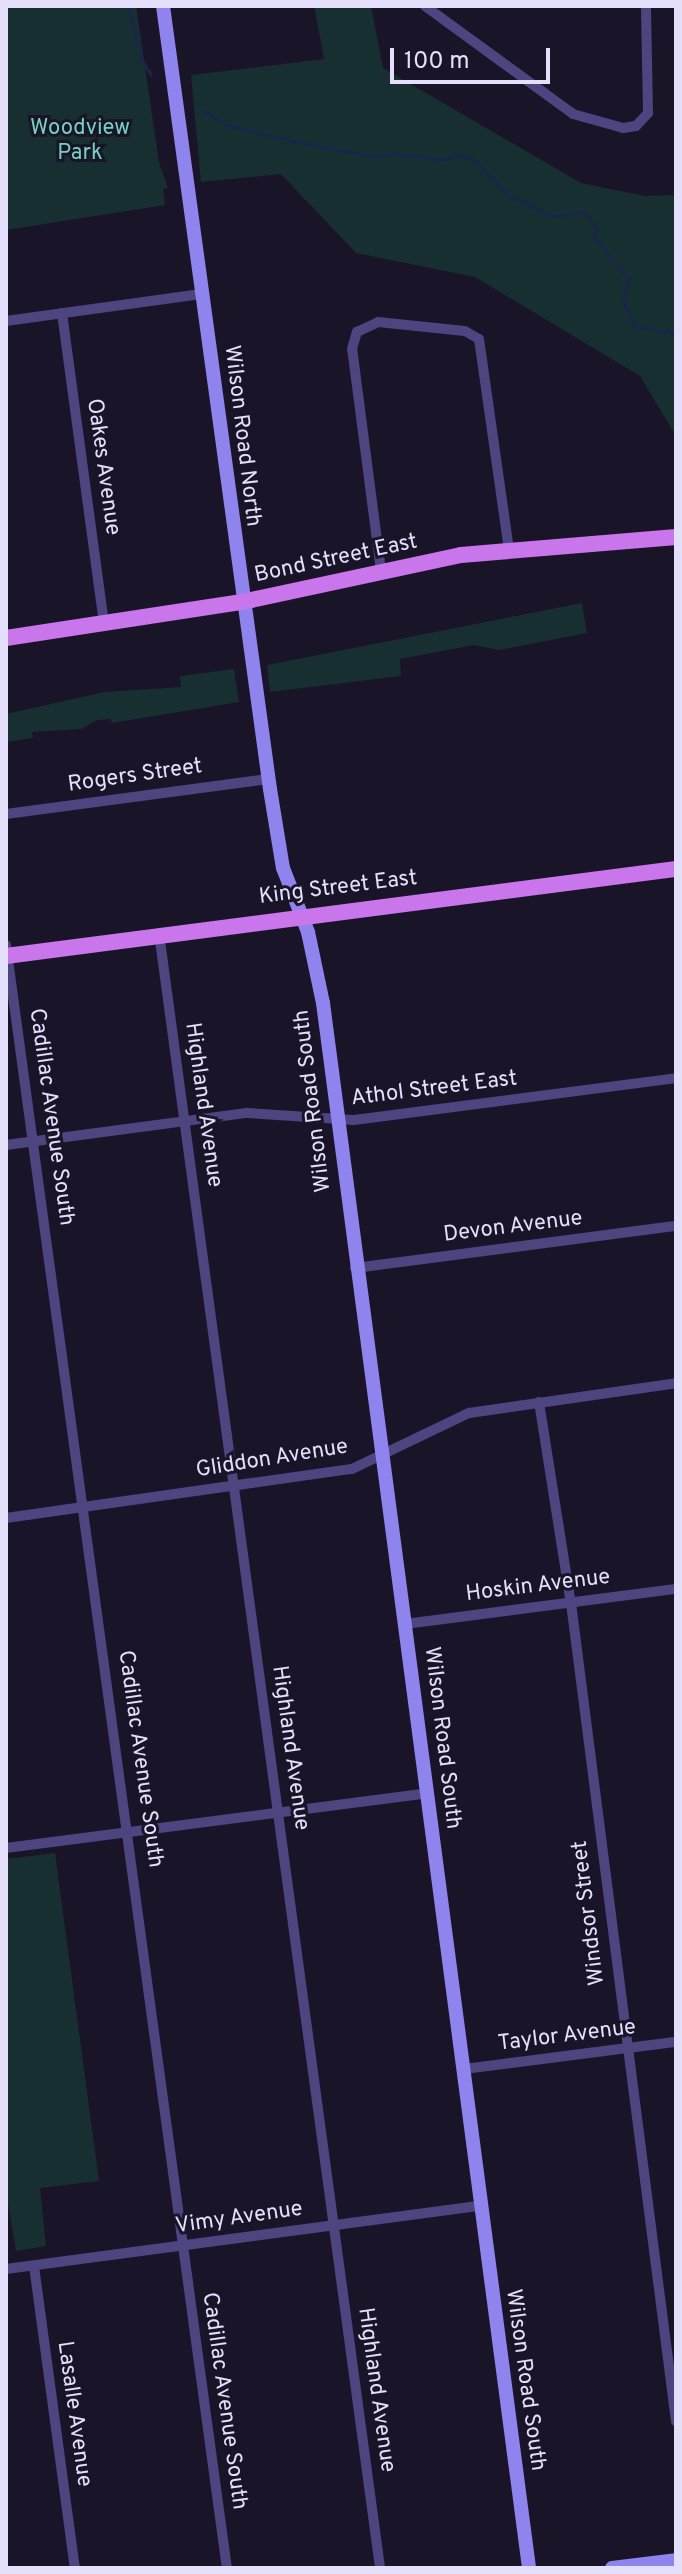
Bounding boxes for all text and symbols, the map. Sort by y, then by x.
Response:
scale bar [394,32,554,82]
text: 100 m [404,47,470,77]
park label: Woodview Park [30,115,130,166]
street label: Wilson Road North [218,344,266,528]
street label: Oakes Avenue [80,396,126,538]
street label: Bond Street East [252,529,420,589]
street label: Rogers Street [66,754,204,798]
street label: King Street East [257,865,419,911]
street label: Cadillac Avenue South [23,1006,79,1228]
street label: Wilson Road South [289,1008,337,1194]
street label: Highland Avenue [178,1020,228,1190]
street label: Athol Street East [349,1066,519,1112]
street label: Devon Avenue [442,1205,584,1249]
street label: Gliddon Avenue [194,1434,350,1484]
street label: Hoskin Avenue [464,1564,612,1608]
street label: Wilson Road South [418,1645,466,1831]
street label: Cadillac Avenue South [112,1648,168,1870]
street label: Highland Avenue [265,1663,315,1833]
street label: Windsor Street [567,1839,611,1987]
street label: Taylor Avenue [496,2014,638,2058]
street label: Vimy Avenue [173,2196,305,2240]
street label: Wilson Road South [499,2287,551,2473]
street label: Cadillac Avenue South [196,2290,252,2512]
street label: Highland Avenue [351,2305,401,2475]
street label: Lasalle Avenue [51,2339,97,2489]

